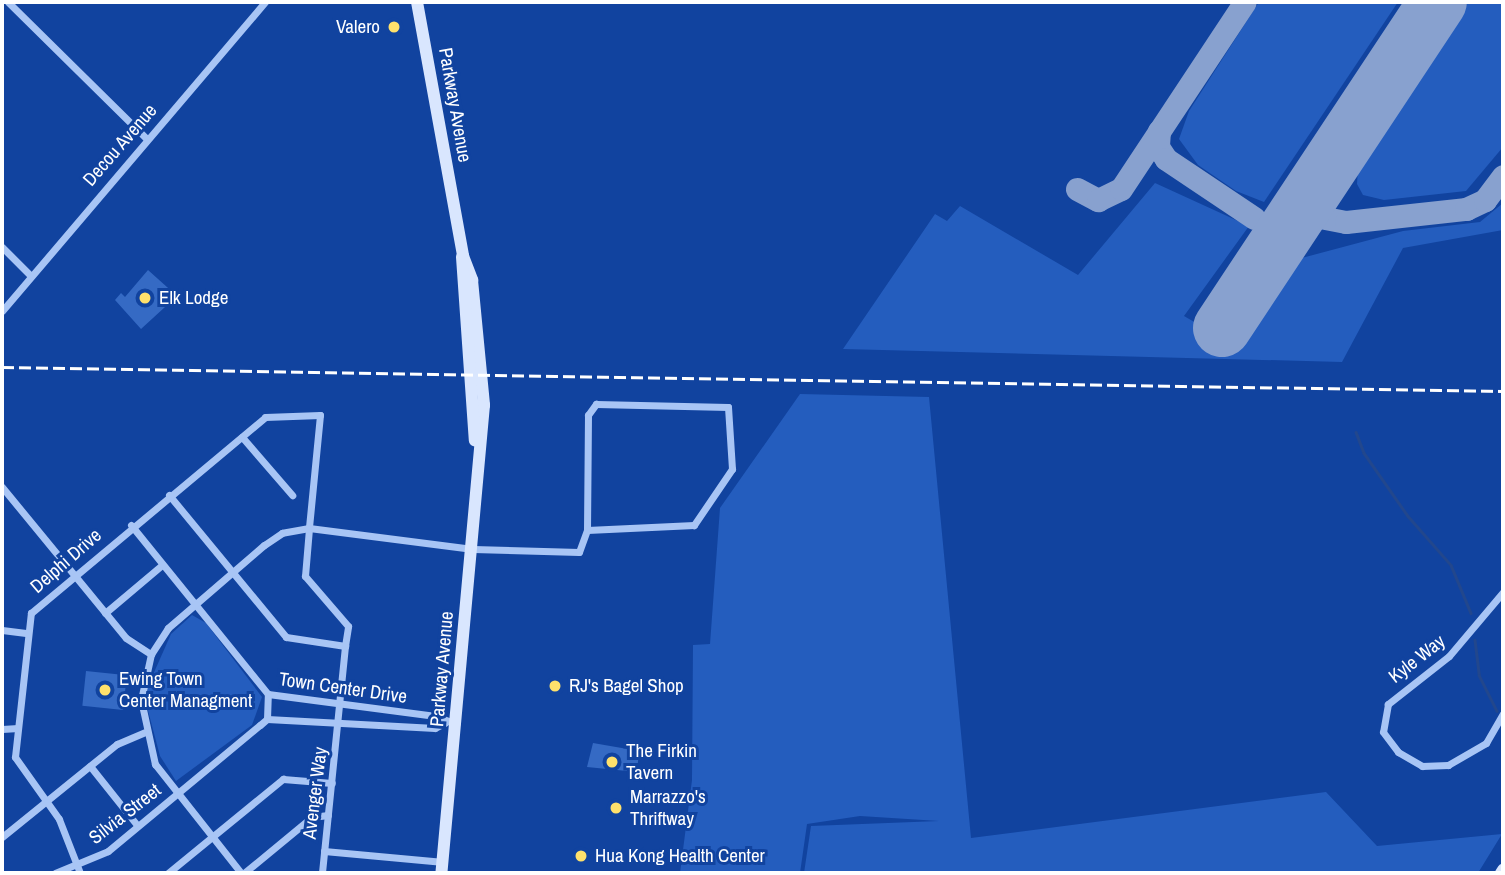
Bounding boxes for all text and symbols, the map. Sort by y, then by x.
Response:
place label: Valero [336,16,380,38]
marker: Valero [386,19,402,35]
street label: Parkway Avenue [434,46,476,164]
street label: Decou Avenue [78,99,162,191]
place label: Elk Lodge [159,287,228,309]
marker: Elk Lodge [137,290,153,306]
street label: Delphi Drive [26,524,106,598]
street label: Parkway Avenue [426,610,458,728]
street label: Kyle Way [1384,630,1450,688]
place label: Ewing Town Center Managment [119,668,252,712]
street label: Town Center Drive [278,668,408,708]
place label: RJ's Bagel Shop [569,675,684,697]
marker: RJ's Bagel Shop [547,678,563,694]
marker: Ewing Town Center Managment [97,682,113,698]
place label: The Firkin Tavern [626,740,697,784]
street label: Avenger Way [298,746,332,840]
marker: The Firkin Tavern [604,754,620,770]
street label: Silvia Street [85,779,165,849]
place label: Marrazzo's Thriftway [630,786,706,830]
marker: Marrazzo's Thriftway [608,800,624,816]
place label: Hua Kong Health Center [595,845,765,867]
marker: Hua Kong Health Center [573,848,589,864]

